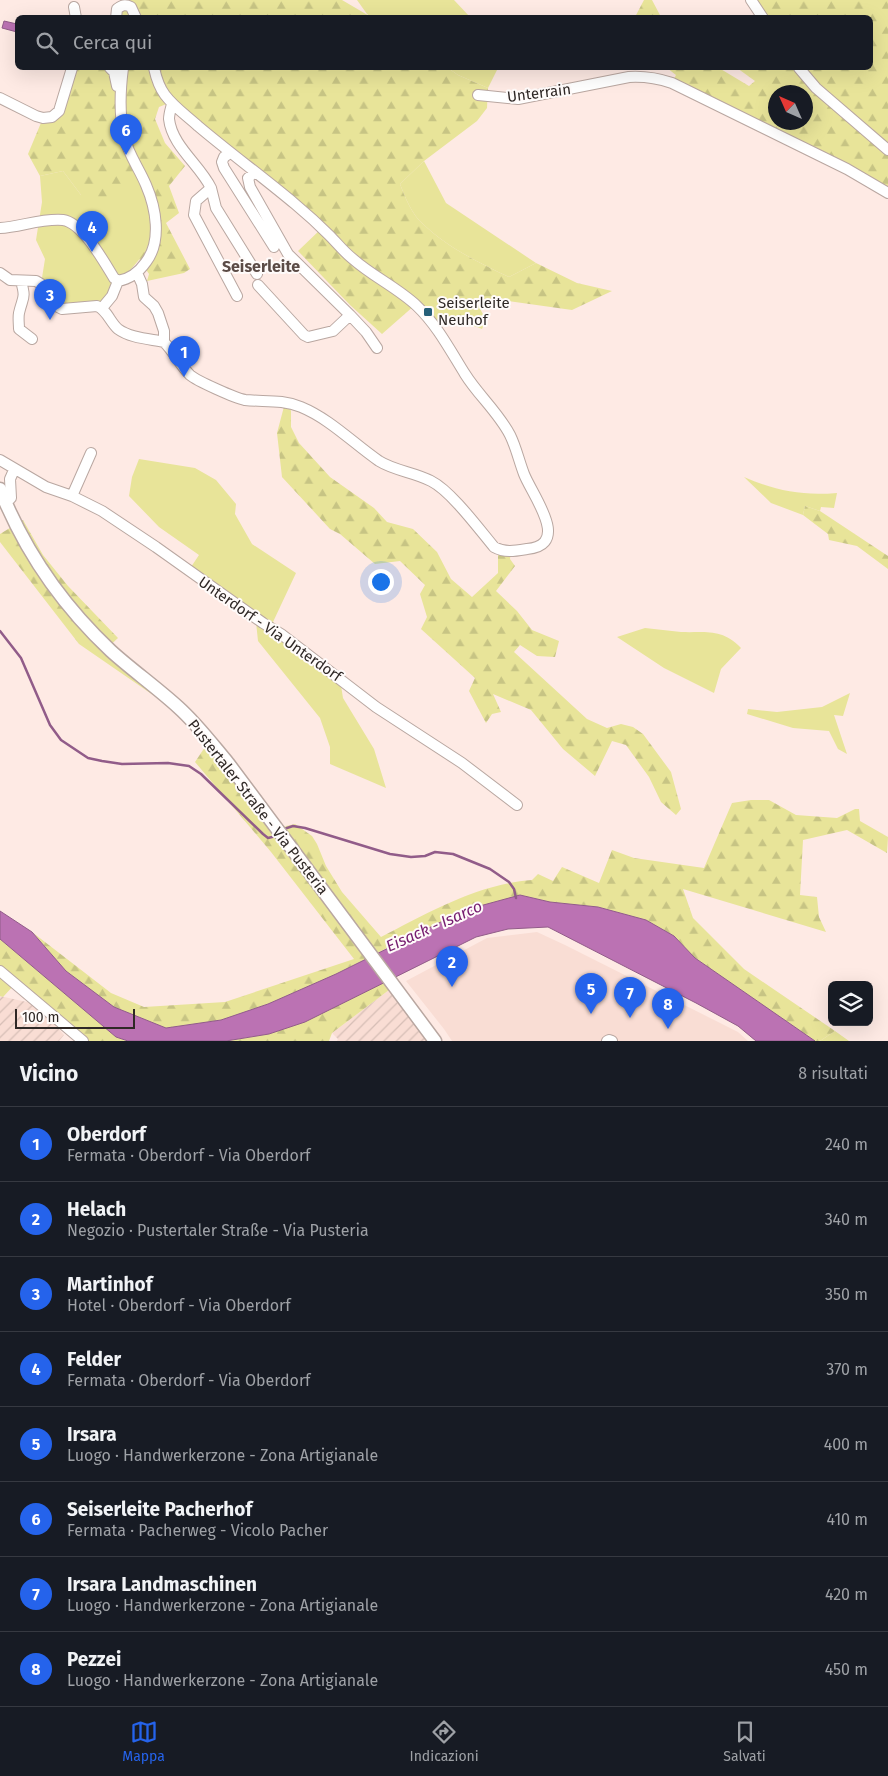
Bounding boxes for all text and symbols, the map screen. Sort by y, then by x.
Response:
search box [15,15,873,70]
icon: search [33,29,61,57]
text: Cerca qui [73,31,152,54]
street label: Unterrain [506,80,572,106]
north arrow [768,85,813,130]
pin: 6 [110,114,142,155]
pin: 4 [76,211,108,252]
district label: Seiserleite [222,257,300,276]
pin: 3 [34,279,66,320]
place label: Seiserleite Neuhof [438,294,510,329]
marker: Seiserleite Neuhof [422,306,434,318]
pin: 1 [168,336,200,377]
your location [368,569,394,595]
street label: Unterdorf - Via Unterdorf [195,573,346,686]
street label: Pustertaler Straße - Via Pusteria [184,716,332,898]
water label: Eisack - Isarco [383,896,485,956]
pin: 2 [436,946,468,987]
pin: 5 [575,973,607,1014]
pin: 7 [614,977,646,1018]
map controls [828,981,873,1026]
button: layers [828,981,873,1026]
pin: 8 [652,988,684,1029]
scale bar [15,1006,135,1029]
text: 100 m [22,1009,59,1026]
text: Vicino [20,1061,78,1087]
text: 8 risultati [798,1064,868,1083]
text: Oberdorf [67,1123,146,1146]
text: 1 [32,1135,40,1154]
text: 240 m [825,1135,868,1154]
text: Fermata · Oberdorf - Via Oberdorf [67,1146,310,1165]
text: Helach [67,1198,126,1221]
text: 2 [32,1210,40,1229]
text: 340 m [825,1210,868,1229]
text: Negozio · Pustertaler Straße - Via Pusteria [67,1221,369,1240]
text: Martinhof [67,1273,152,1296]
text: 3 [32,1285,40,1304]
text: 350 m [825,1285,868,1304]
text: Hotel · Oberdorf - Via Oberdorf [67,1296,291,1315]
text: Felder [67,1348,121,1371]
text: 4 [31,1360,41,1379]
text: 370 m [826,1360,868,1379]
text: Fermata · Oberdorf - Via Oberdorf [67,1371,310,1390]
text: Irsara [67,1423,117,1446]
text: 5 [32,1435,40,1454]
text: 400 m [824,1435,868,1454]
text: Luogo · Handwerkerzone - Zona Artigianale [67,1446,378,1465]
text: Seiserleite Pacherhof [67,1498,252,1521]
text: 6 [31,1510,41,1529]
text: 410 m [827,1510,868,1529]
text: Fermata · Pacherweg - Vicolo Pacher [67,1521,328,1540]
text: Irsara Landmaschinen [67,1573,257,1596]
text: 7 [32,1585,40,1604]
text: 420 m [825,1585,868,1604]
text: Luogo · Handwerkerzone - Zona Artigianale [67,1596,378,1615]
text: Pezzei [67,1648,121,1671]
text: 8 [31,1660,41,1679]
text: 450 m [825,1660,868,1679]
text: Luogo · Handwerkerzone - Zona Artigianale [67,1671,378,1690]
tab: Mappa [122,1718,165,1765]
tab: Indicazioni [410,1718,479,1765]
tab: Salvati [723,1718,766,1765]

